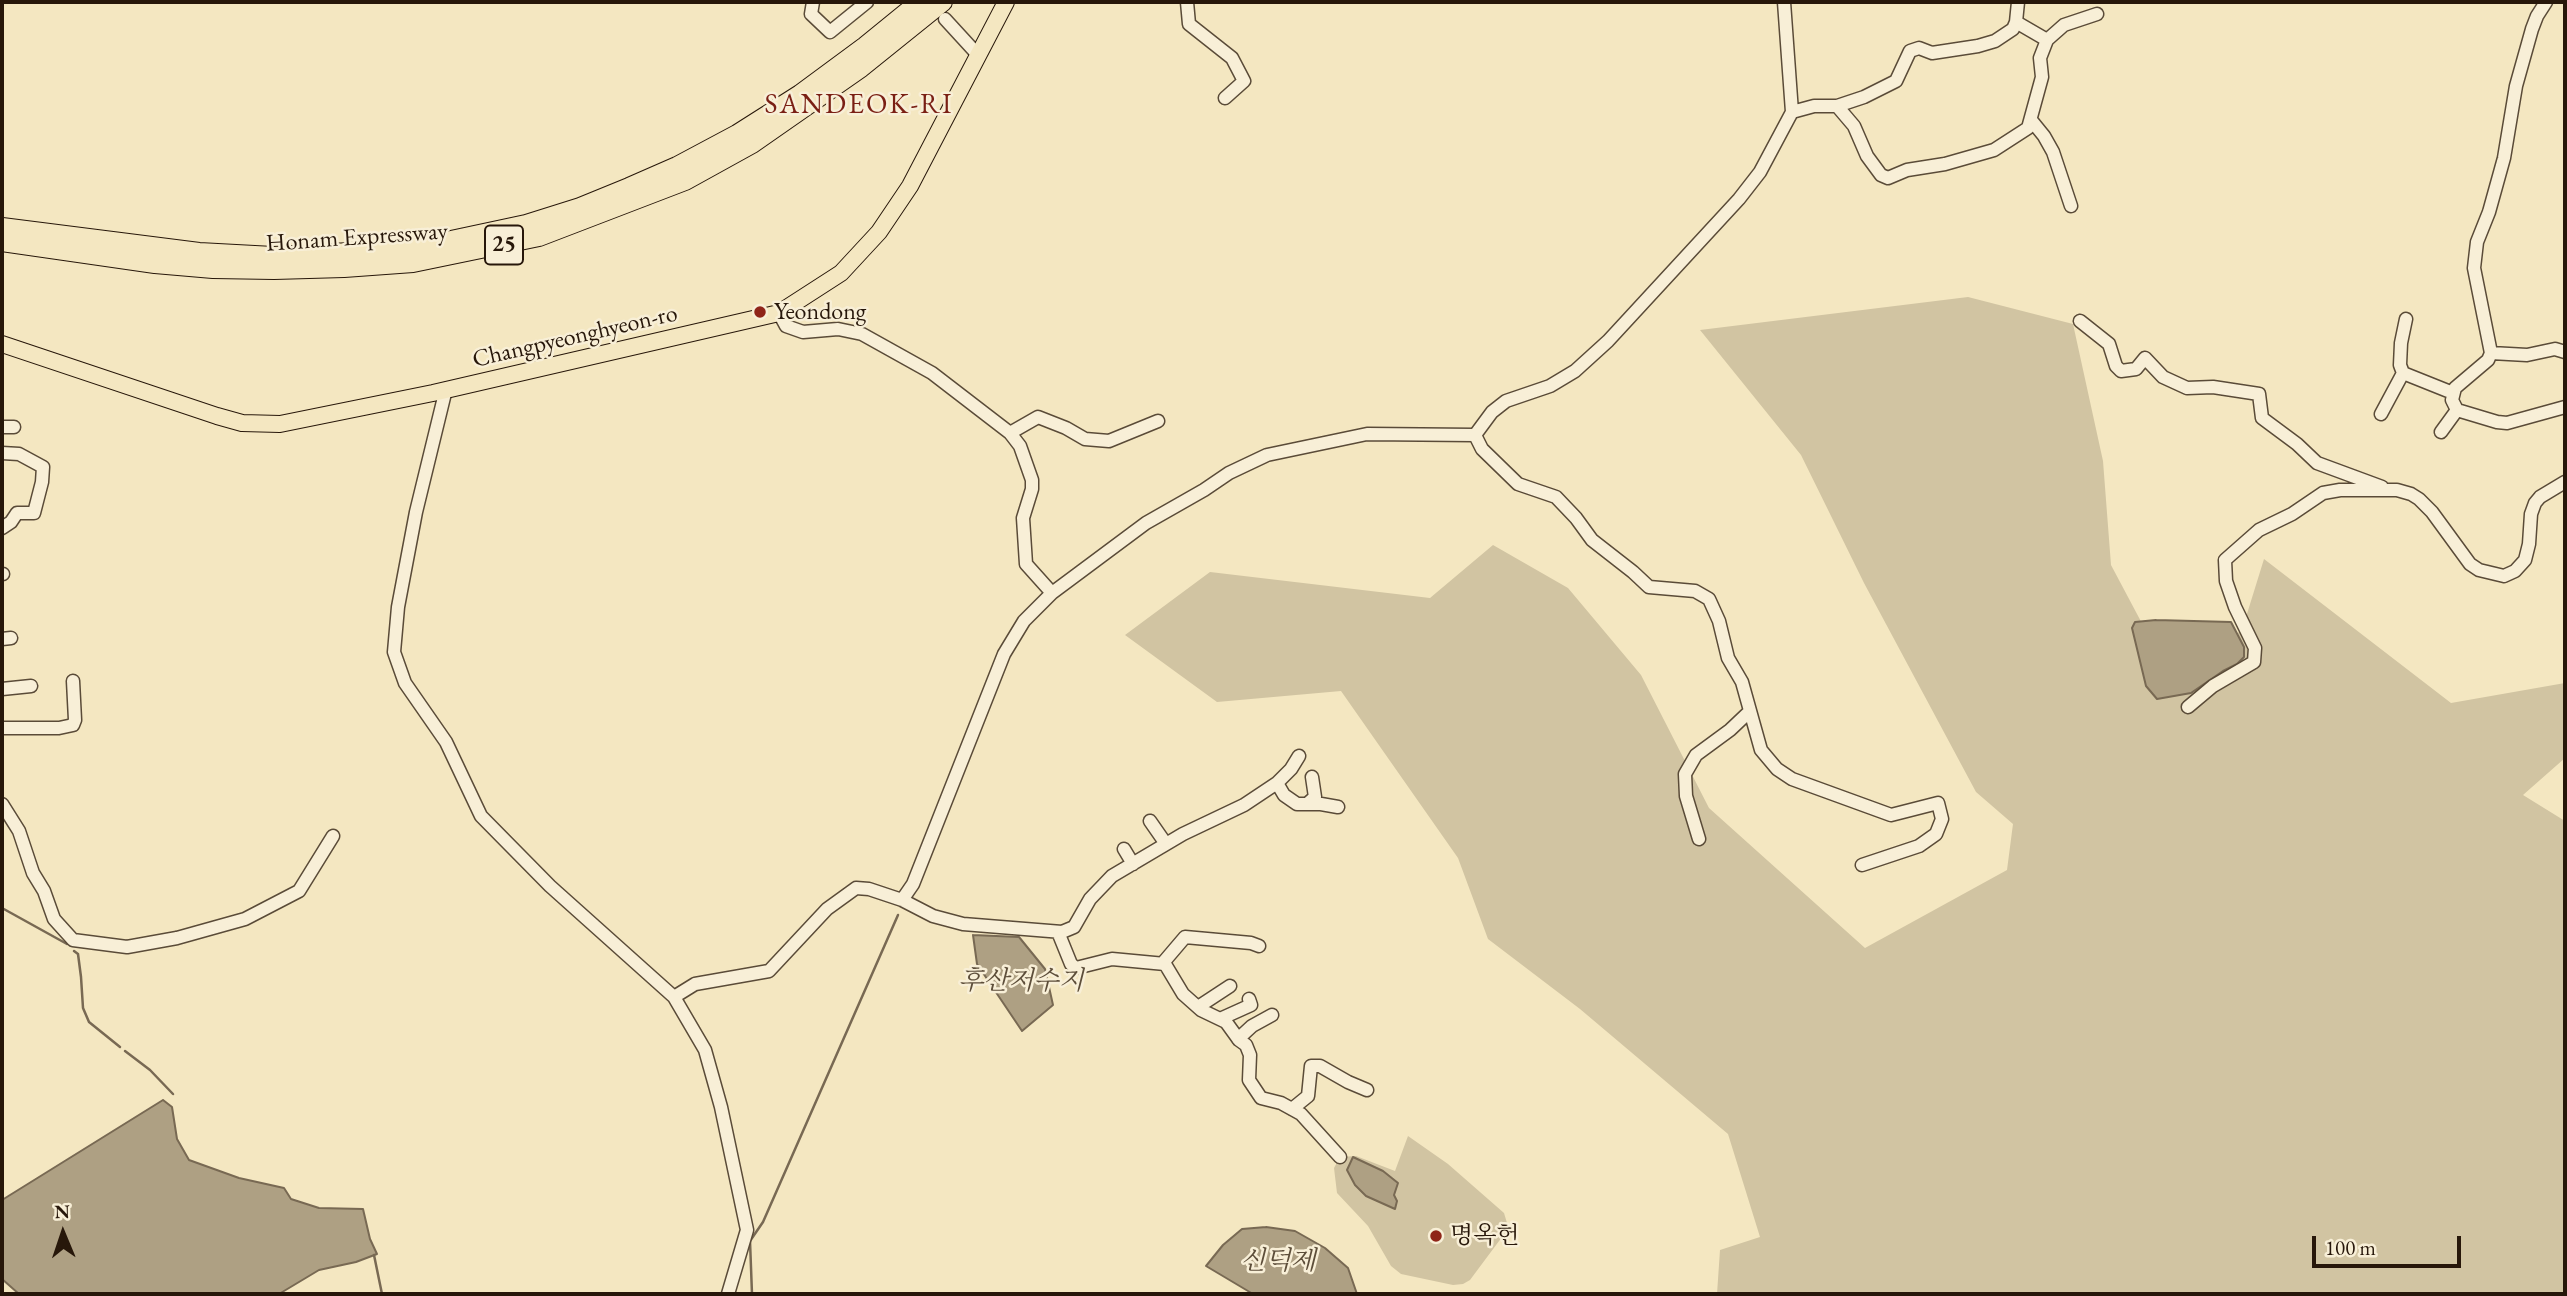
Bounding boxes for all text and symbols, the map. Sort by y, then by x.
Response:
district label: SANDEOK-RI [766,88,952,122]
street label: Honam Expressway [265,217,449,259]
road number: 25 [485,226,523,264]
place label: Yeondong [774,298,866,326]
street label: Changpyeonghyeon-ro [470,299,680,375]
marker: Yeondong [752,304,768,320]
water label: 후산저수지 [958,966,1084,998]
north arrow [28,1198,98,1268]
text: N [54,1199,70,1224]
place label: 명옥헌 [1450,1222,1520,1250]
scale bar [2315,1222,2464,1266]
marker: 명옥헌 [1428,1228,1444,1244]
text: 100 m [2325,1234,2376,1261]
water label: 신덕제 [1240,1246,1316,1278]

